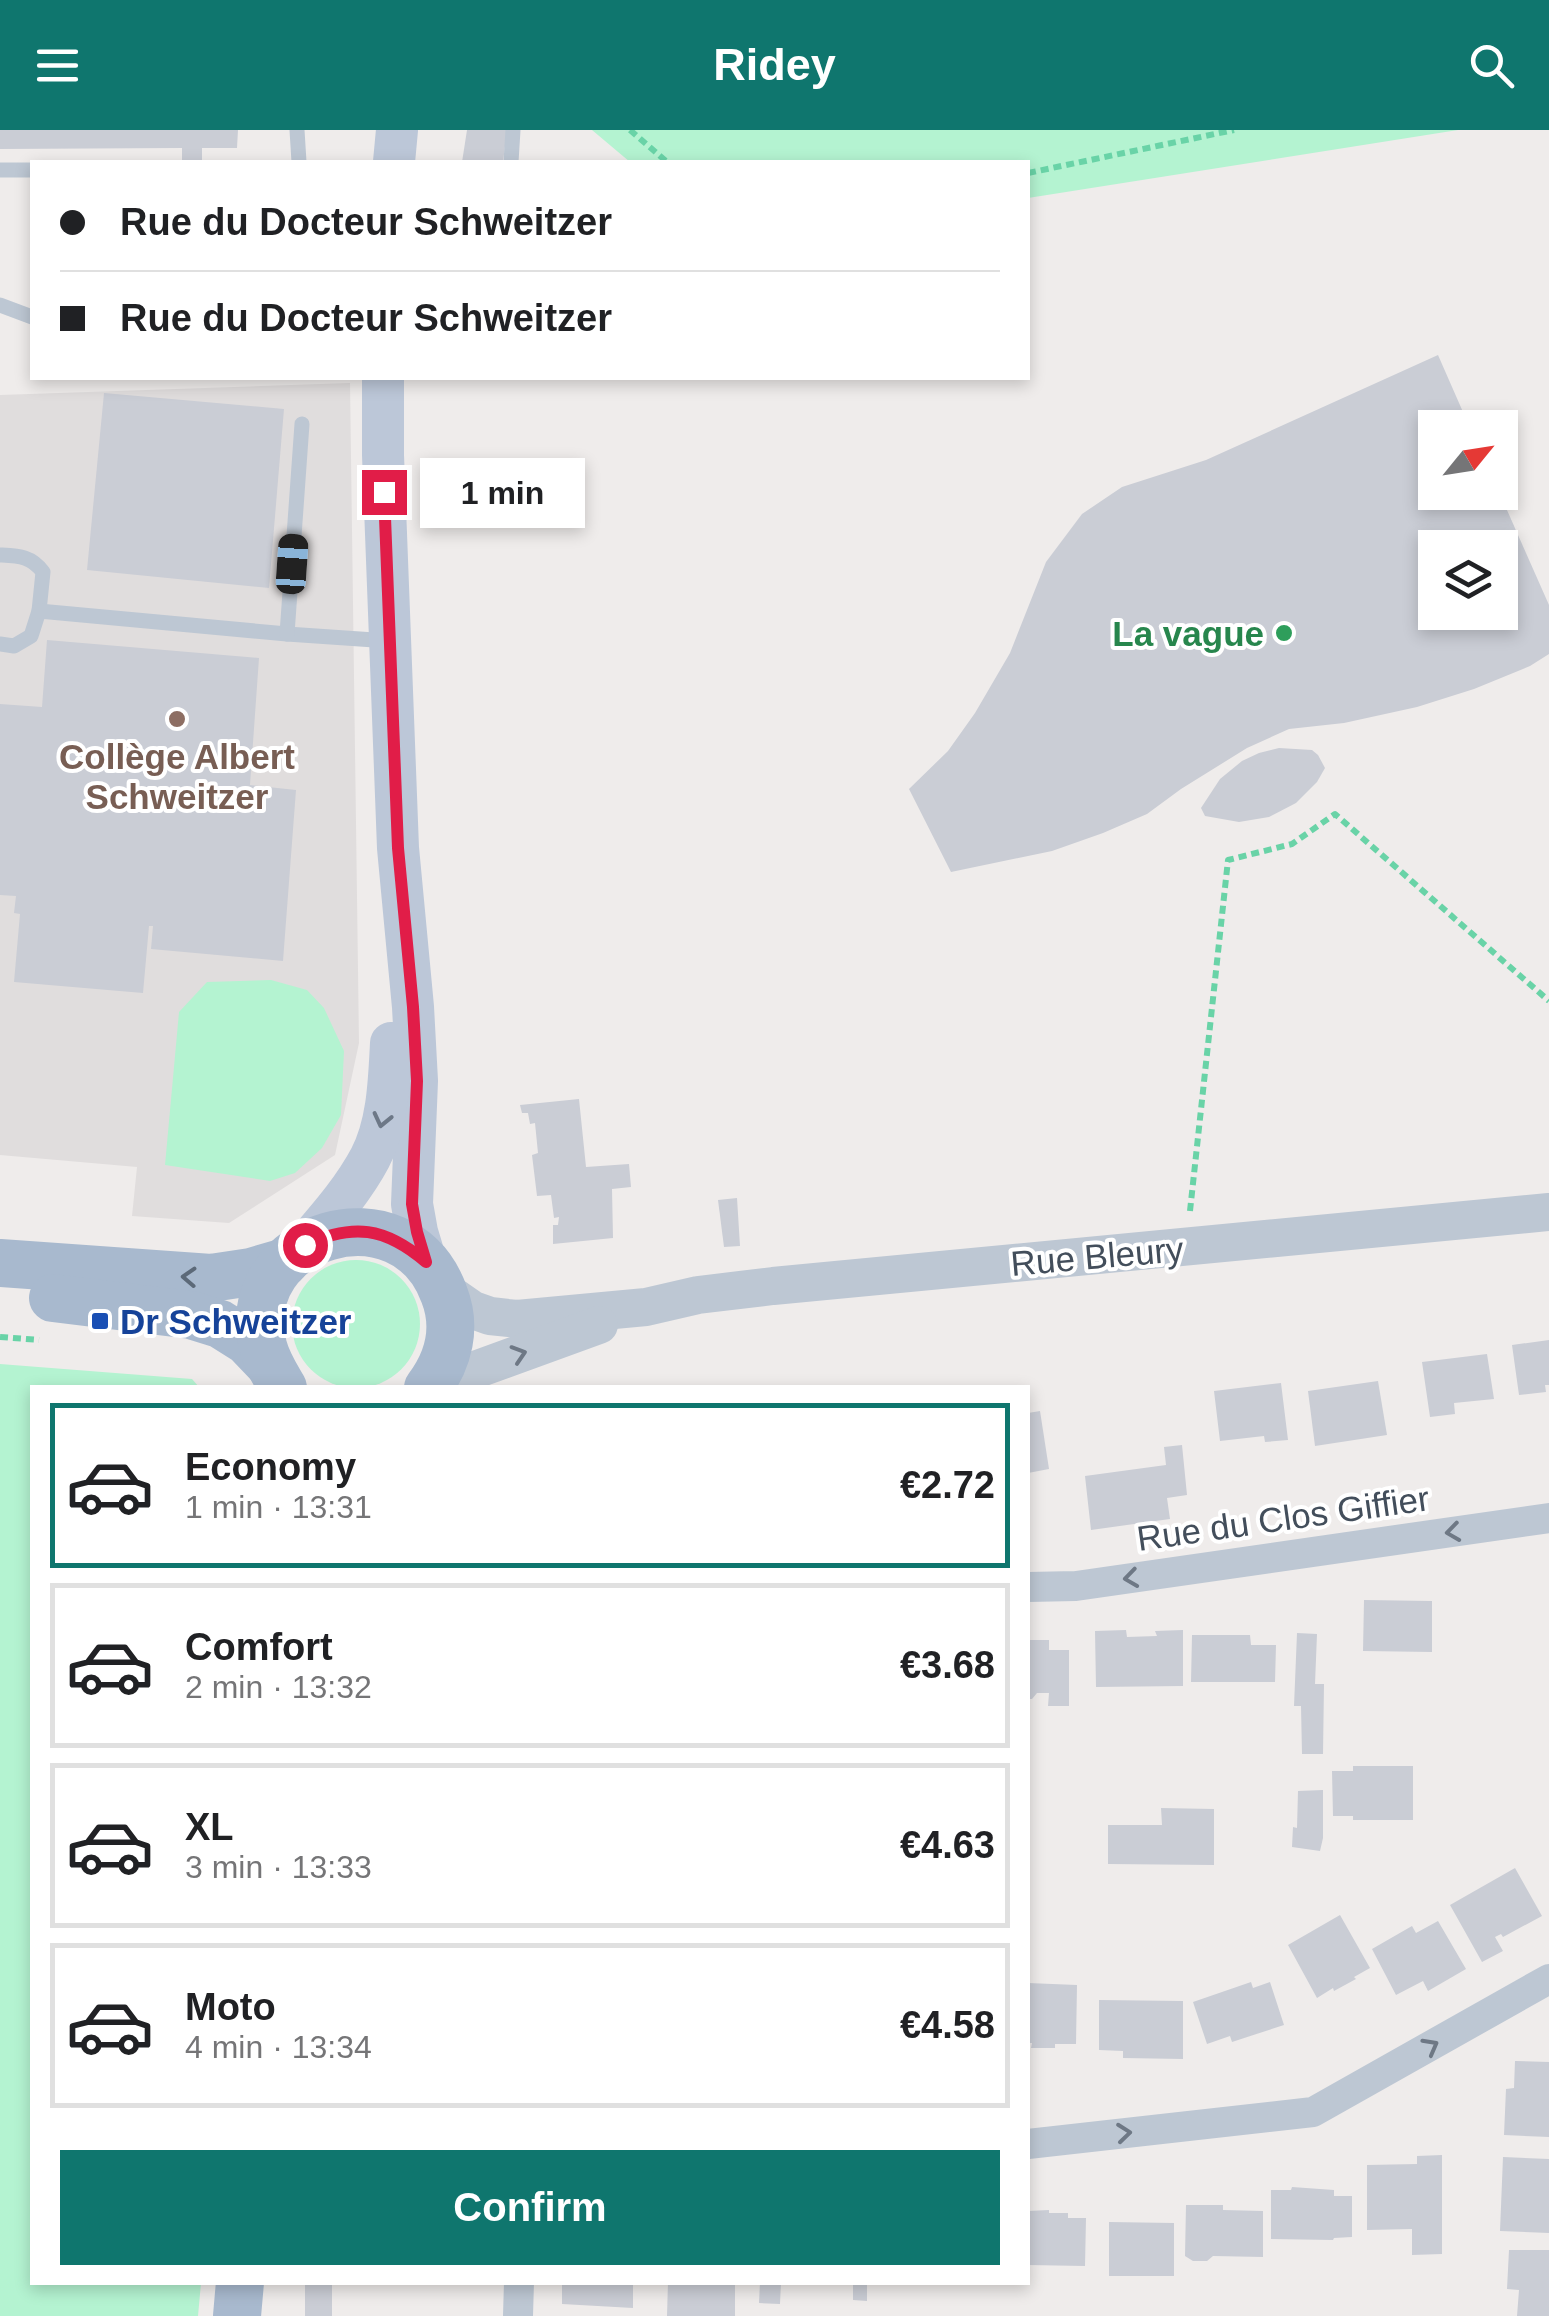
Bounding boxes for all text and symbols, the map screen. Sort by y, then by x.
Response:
icon: menu [30,38,85,93]
icon: search [1464,38,1519,93]
text: Ridey [713,39,836,90]
text: Rue du Docteur Schweitzer [120,201,612,243]
text: Rue du Docteur Schweitzer [120,297,612,339]
north arrow [1418,410,1518,510]
map controls [1418,410,1518,630]
callout: 1 min [419,457,584,527]
route end [362,470,407,515]
text: 1 min [461,475,544,511]
button: layers [1418,530,1518,630]
car [275,533,309,595]
place label: La vague [1112,614,1264,653]
marker: La vague [1273,622,1295,644]
marker: Collège Albert Schweitzer [166,708,188,730]
place label: Collège Albert Schweitzer [59,737,295,816]
one-way arrow [373,1111,394,1128]
route start [283,1223,328,1268]
street label: Rue Bleury [1009,1229,1185,1283]
one-way arrow [181,1267,197,1288]
place label: Dr Schweitzer [120,1302,352,1341]
marker: Dr Schweitzer [89,1310,111,1332]
one-way arrow [510,1345,527,1365]
icon: car [65,1441,155,1531]
text: Economy [185,1446,356,1488]
text: €2.72 [900,1464,995,1506]
street label: Rue du Clos Giffier [1134,1478,1432,1558]
text: 1 min · 13:31 [185,1489,372,1525]
one-way arrow [1444,1520,1461,1541]
one-way arrow [1123,1567,1139,1588]
icon: car [65,1621,155,1711]
text: Comfort [185,1626,333,1668]
text: €3.68 [900,1644,995,1686]
text: 2 min · 13:32 [185,1669,372,1705]
icon: car [65,1801,155,1891]
text: XL [185,1806,234,1848]
text: €4.63 [900,1824,995,1866]
text: 3 min · 13:33 [185,1849,372,1885]
icon: car [65,1981,155,2071]
text: Moto [185,1986,276,2028]
text: €4.58 [900,2004,995,2046]
text: 4 min · 13:34 [185,2029,372,2065]
one-way arrow [1420,2038,1438,2058]
one-way arrow [1117,2123,1133,2144]
button: Confirm [60,2150,1000,2265]

